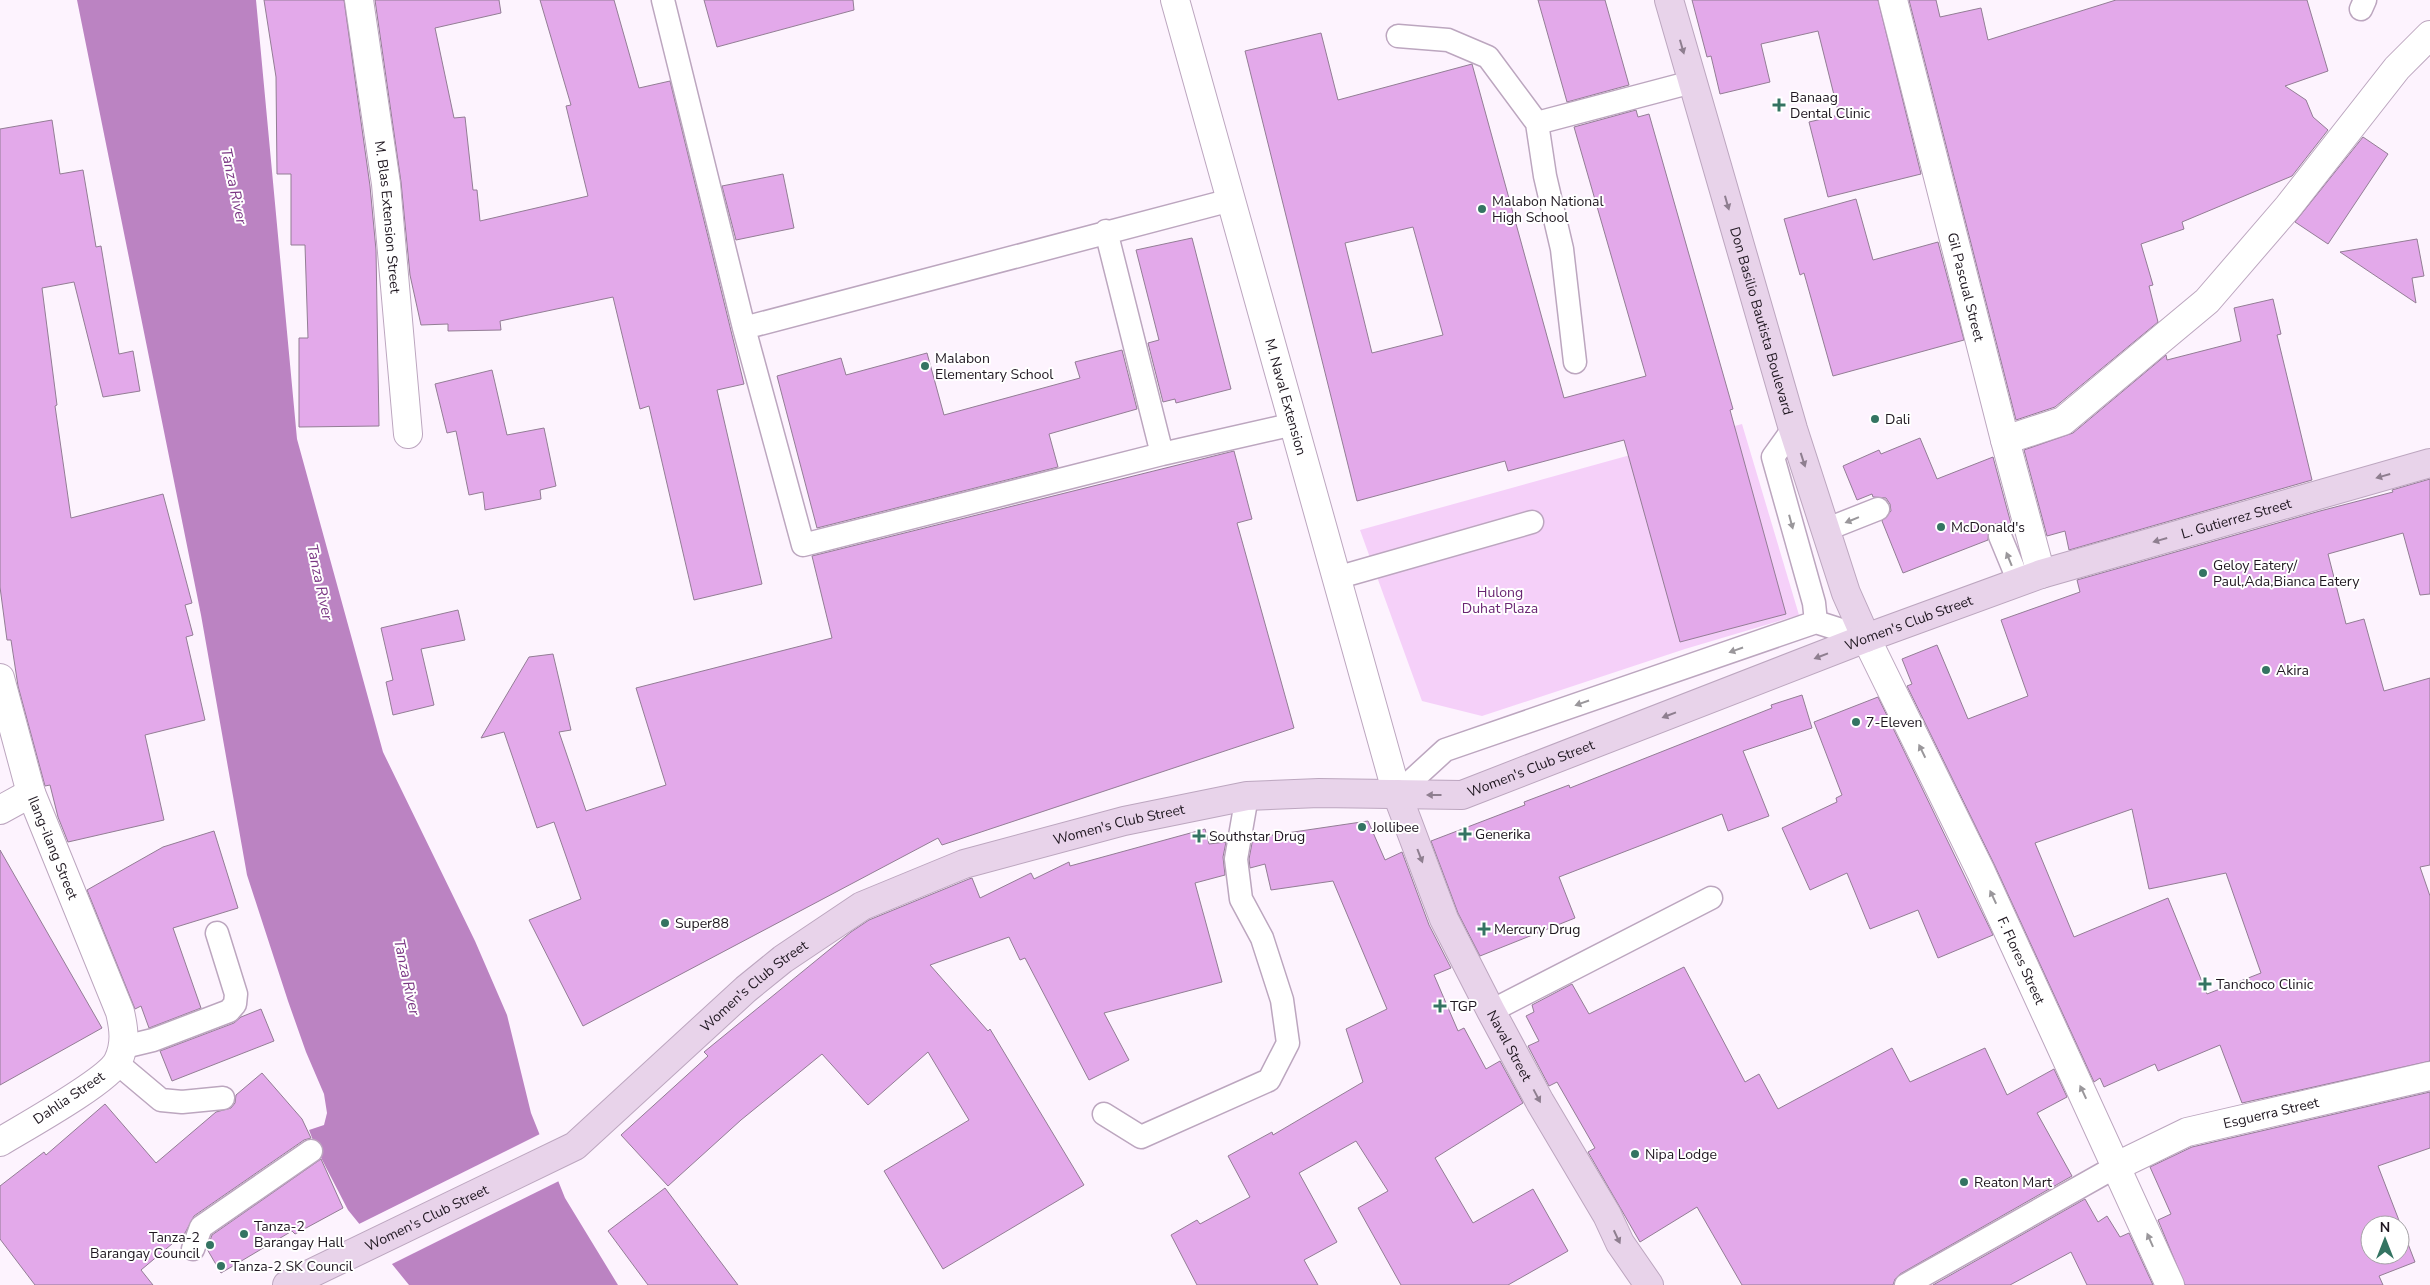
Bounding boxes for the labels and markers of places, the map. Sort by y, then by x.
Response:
place label: Banaag Dental Clinic [1790,88,1871,123]
marker: Banaag Dental Clinic [1772,98,1786,112]
place label: Malabon National High School [1492,192,1605,227]
marker: Malabon National High School [1476,203,1488,215]
place label: Malabon Elementary School [935,349,1054,384]
marker: Malabon Elementary School [919,360,931,372]
place label: Dali [1885,410,1910,429]
marker: Dali [1869,413,1881,425]
place label: McDonald's [1951,518,2025,537]
marker: McDonald's [1935,521,1947,533]
place label: Geloy Eatery/ Paul,Ada,Bianca Eatery [2213,556,2360,591]
marker: Geloy Eatery/ Paul,Ada,Bianca Eatery [2197,567,2209,579]
place label: Akira [2276,661,2309,680]
marker: Akira [2260,664,2272,676]
place label: 7-Eleven [1866,713,1922,732]
marker: 7-Eleven [1850,716,1862,728]
place label: Jollibee [1371,818,1419,837]
marker: Jollibee [1356,821,1368,833]
place label: Generika [1475,825,1531,844]
place label: Southstar Drug [1209,827,1305,846]
marker: Generika [1459,828,1471,840]
marker: Southstar Drug [1193,830,1205,842]
place label: Super88 [675,914,729,933]
marker: Super88 [659,917,671,929]
place label: Mercury Drug [1494,920,1580,939]
marker: Mercury Drug [1478,923,1490,935]
place label: Tanchoco Clinic [2216,975,2314,994]
marker: Tanchoco Clinic [2198,977,2212,991]
place label: TGP [1450,997,1477,1016]
marker: TGP [1434,1000,1446,1012]
place label: Nipa Lodge [1645,1145,1717,1164]
marker: Nipa Lodge [1629,1148,1641,1160]
place label: Reaton Mart [1974,1173,2052,1192]
marker: Reaton Mart [1958,1176,1970,1188]
place label: Tanza-2 Barangay Hall [254,1217,345,1252]
place label: Tanza-2 Barangay Council [90,1228,201,1263]
marker: Tanza-2 Barangay Hall [238,1228,250,1240]
marker: Tanza-2 Barangay Council [204,1239,216,1251]
place label: Tanza-2 SK Council [231,1257,354,1276]
marker: Tanza-2 SK Council [215,1260,227,1272]

